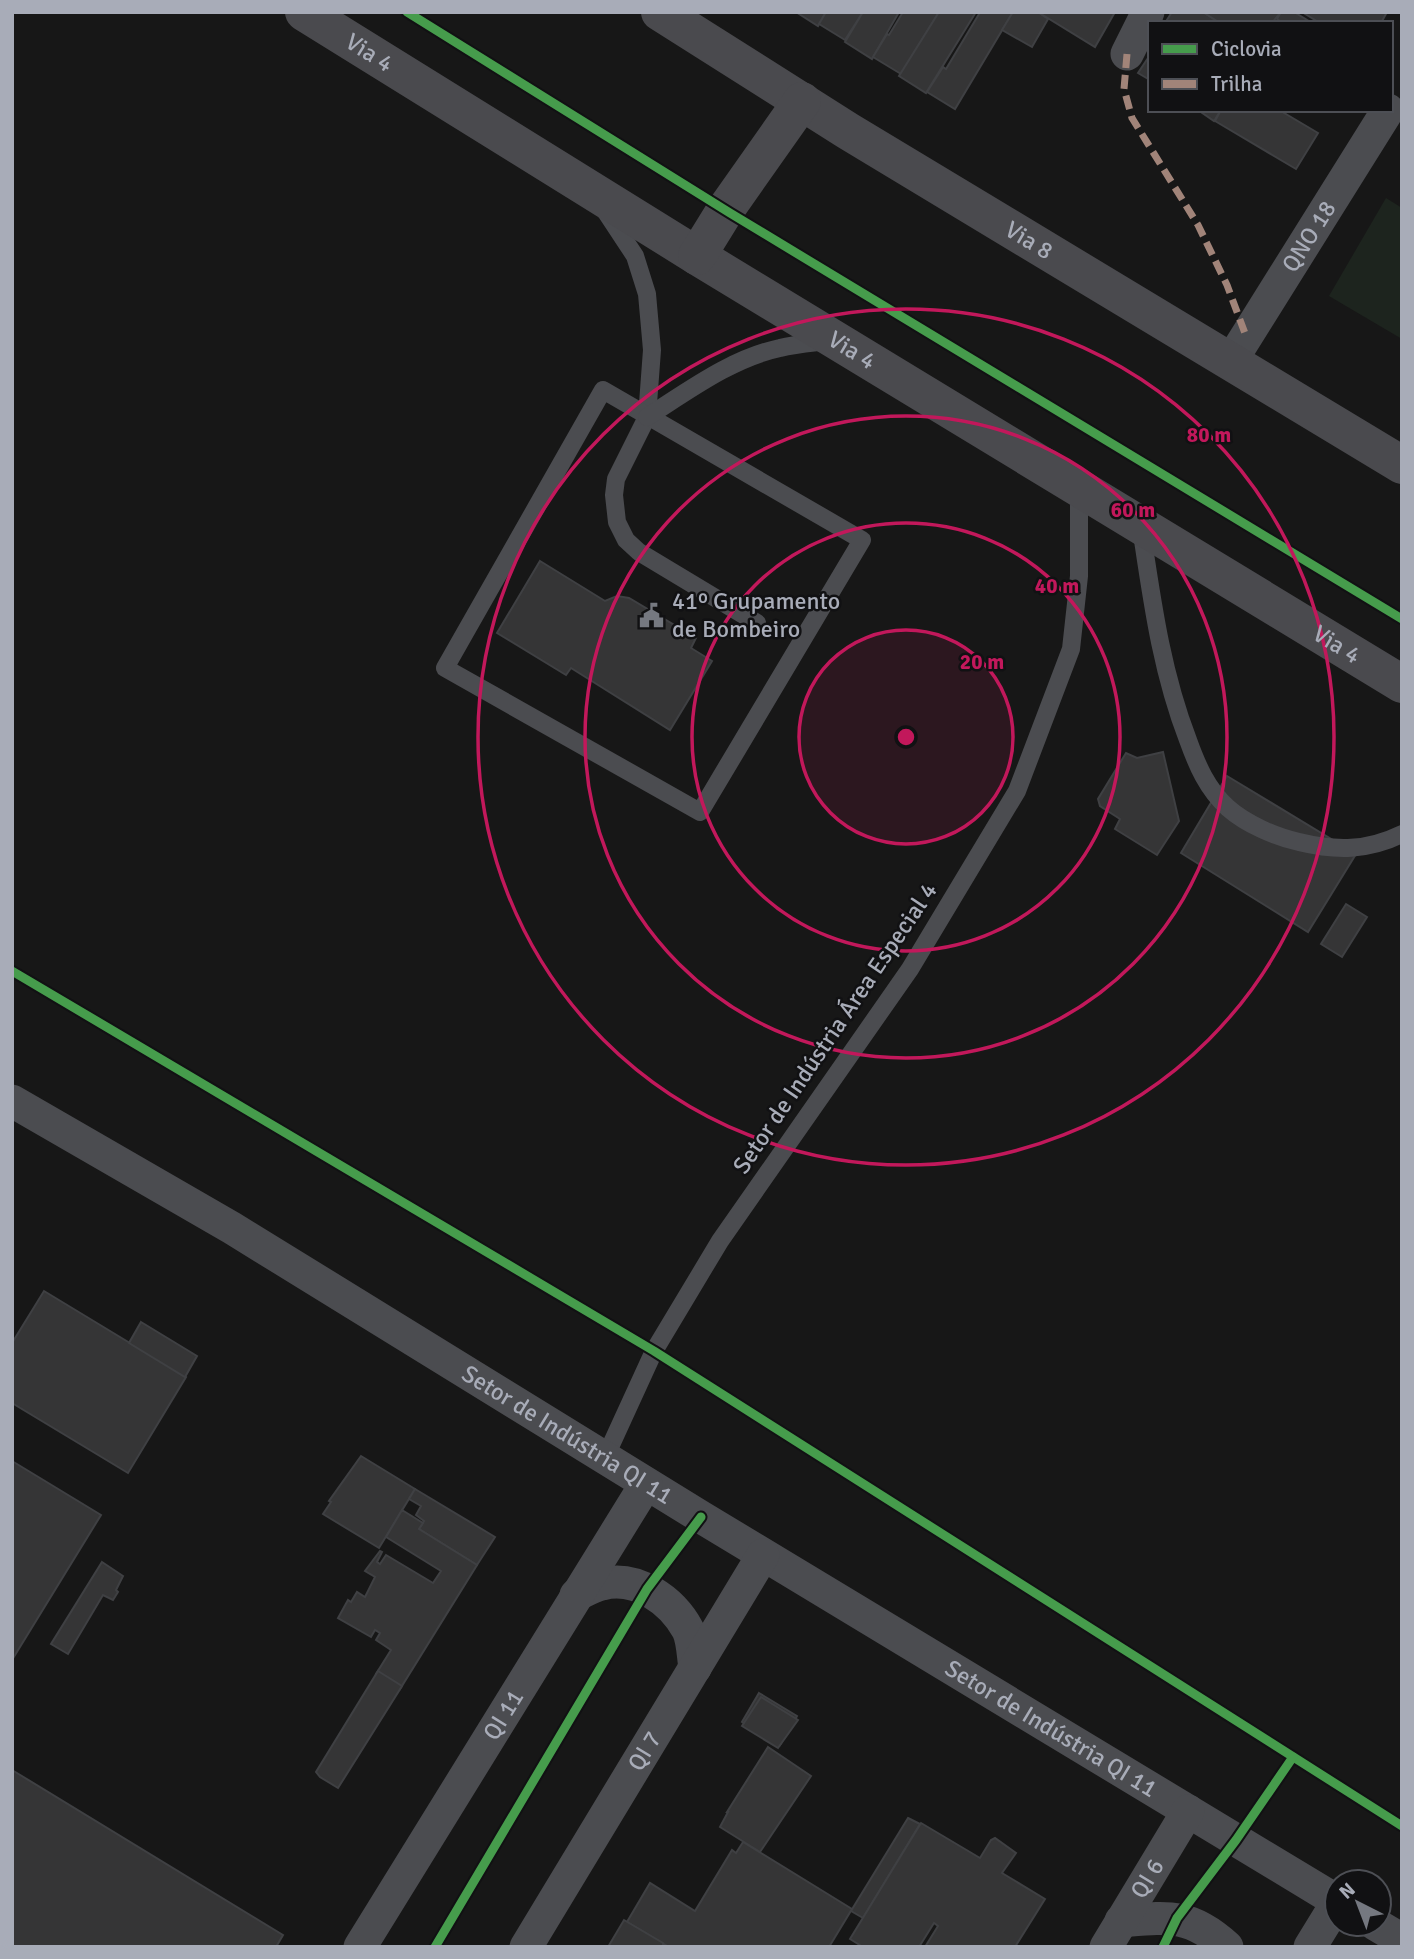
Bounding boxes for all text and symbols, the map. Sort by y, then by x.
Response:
legend [1148,21,1393,112]
street label: Via 4 [340,26,399,79]
text: Ciclovia [1211,36,1282,62]
text: Trilha [1211,71,1262,97]
street label: QNO 18 [1275,195,1343,278]
street label: Via 8 [1000,214,1059,266]
street label: Via 4 [823,324,882,376]
text: 80 m [1187,422,1231,448]
text: 60 m [1111,497,1155,523]
text: 40 m [1035,573,1079,599]
place label: 41º Grupamento de Bombeiro [672,586,840,644]
public building icon: 41º Grupamento de Bombeiro [638,601,666,629]
street label: Via 4 [1307,618,1366,670]
text: 20 m [960,649,1004,675]
centre of rings [894,725,918,749]
street label: Setor de Indústria Área Especial 4 [726,877,944,1179]
street label: Setor de Indústria QI 11 [456,1358,678,1511]
street label: Setor de Indústria QI 11 [940,1653,1163,1804]
street label: QI 11 [477,1684,530,1746]
street label: QI 7 [621,1726,668,1776]
street label: QI 6 [1124,1853,1171,1904]
north arrow [1323,1868,1393,1938]
text: N [1334,1878,1360,1904]

